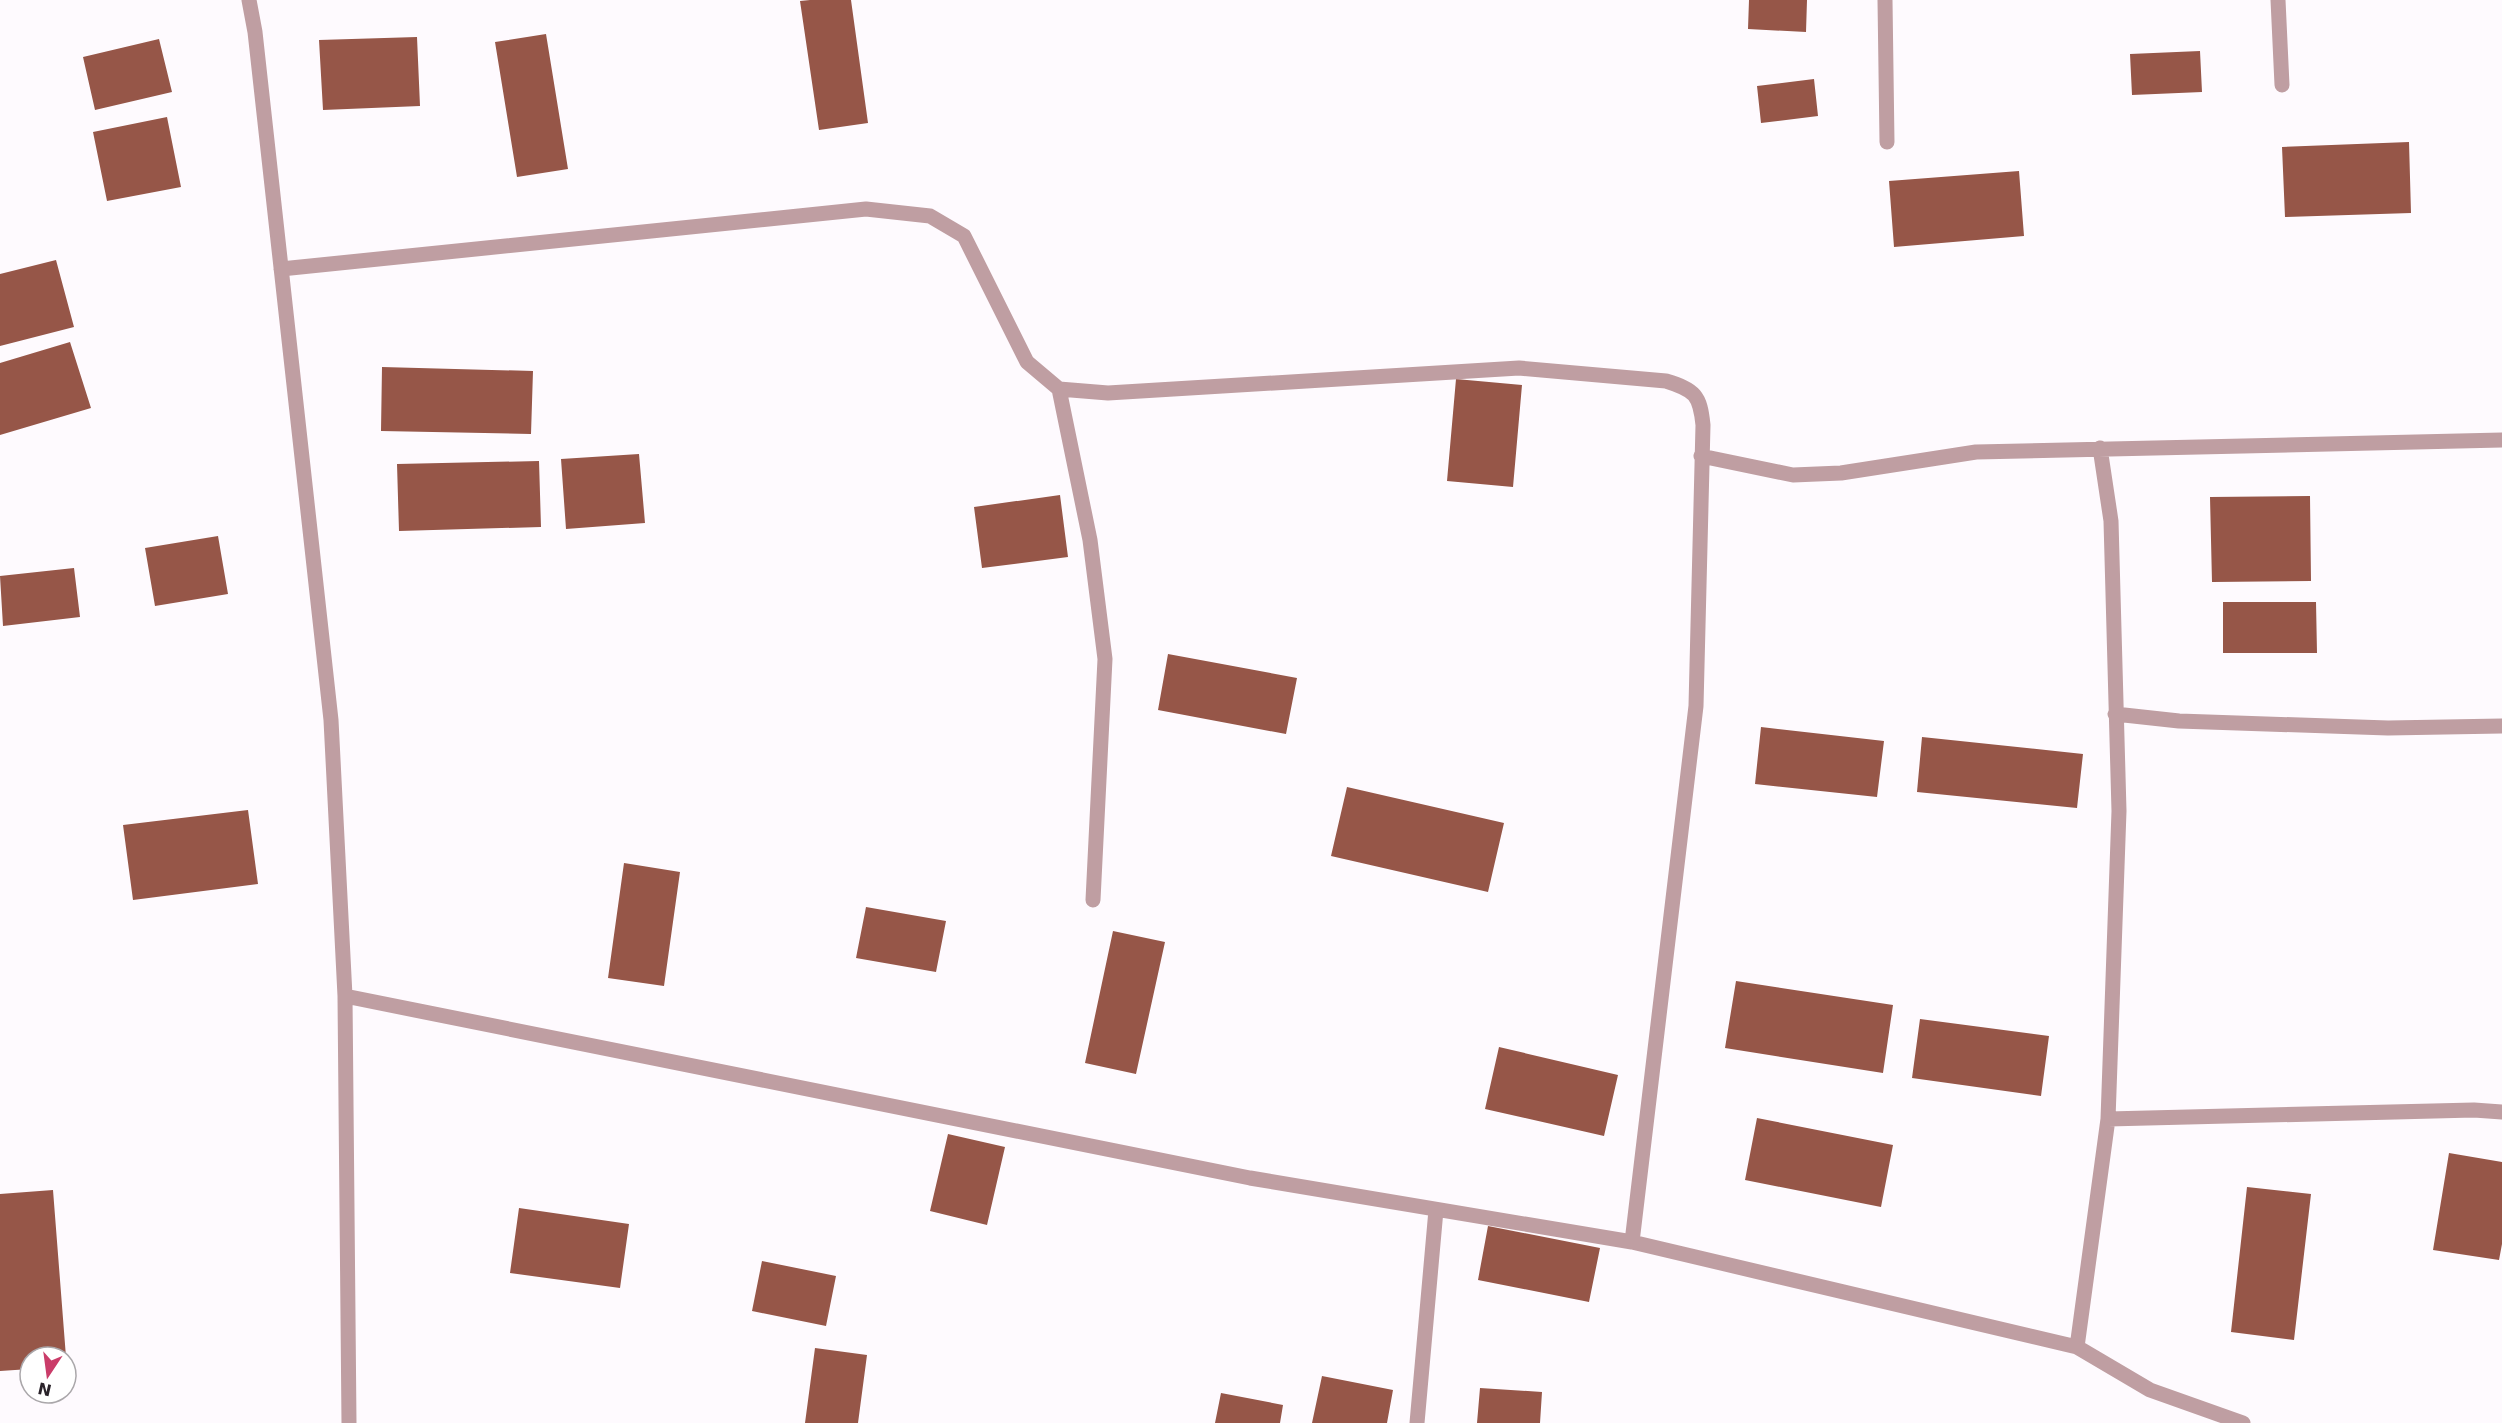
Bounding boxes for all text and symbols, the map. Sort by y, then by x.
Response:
north arrow [18,1345,78,1405]
text: N [36,1378,53,1400]

